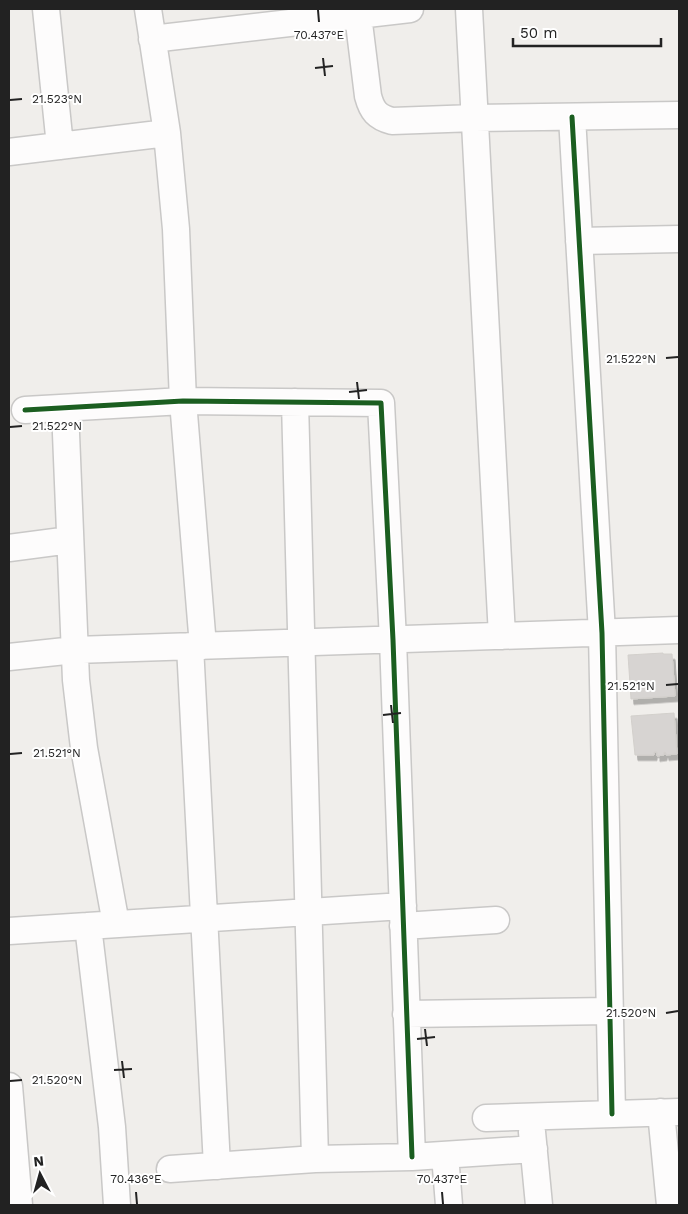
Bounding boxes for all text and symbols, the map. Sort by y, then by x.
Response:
scale bar [513,15,660,47]
text: 50 m [520,24,557,42]
text: 70.437°E [294,28,345,42]
text: 21.523°N [32,92,82,106]
text: 21.522°N [606,352,656,366]
text: 21.522°N [32,419,82,433]
text: 21.521°N [607,679,655,693]
text: 21.521°N [33,746,81,760]
text: 21.520°N [606,1006,656,1020]
text: 21.520°N [32,1073,82,1087]
north arrow [15,1149,65,1199]
text: N [33,1153,45,1170]
text: 70.436°E [110,1172,162,1186]
text: 70.437°E [417,1172,468,1186]

